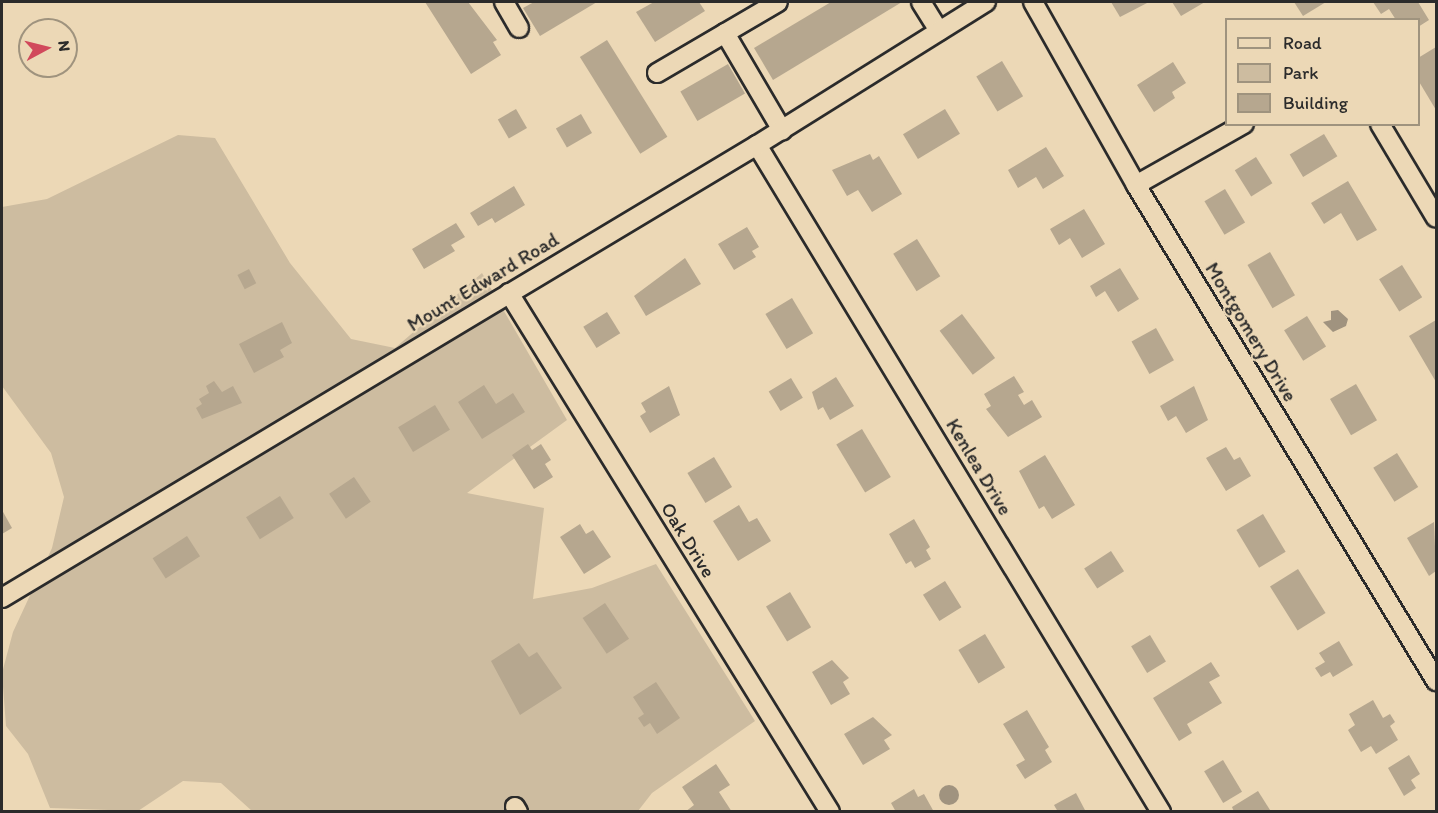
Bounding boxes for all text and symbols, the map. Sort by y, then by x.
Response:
north arrow [18,18,78,78]
legend [1225,18,1420,126]
text: Road [1283,32,1322,54]
text: N [54,39,74,53]
text: Park [1283,62,1318,84]
text: Building [1283,92,1348,114]
street label: Mount Edward Road [403,227,563,337]
street label: Montgomery Drive [1200,258,1302,406]
street label: Kenlea Drive [941,414,1017,520]
street label: Oak Drive [655,498,721,582]

